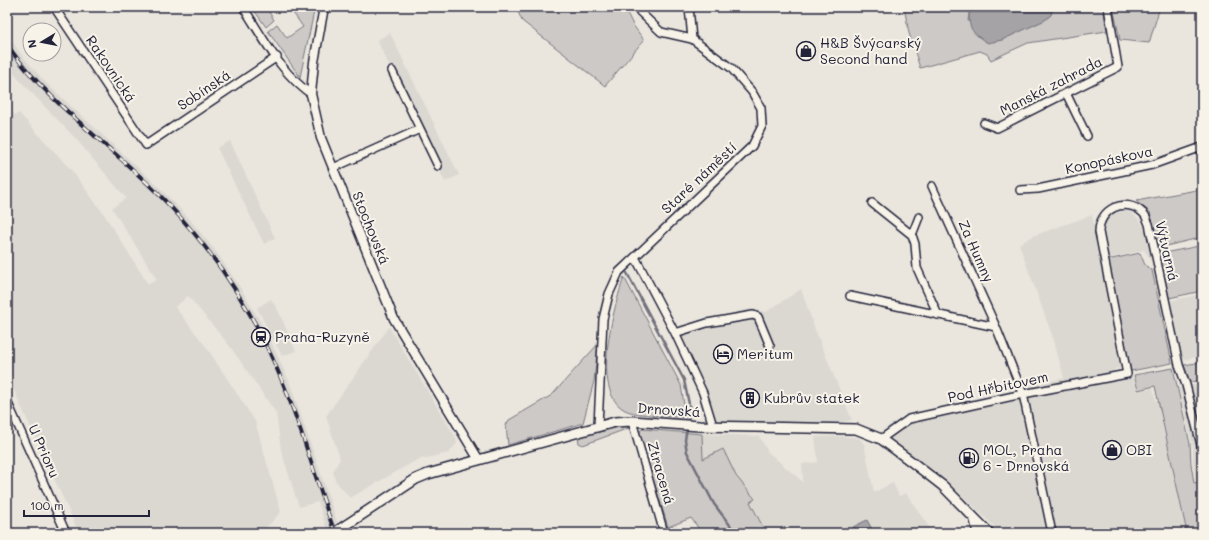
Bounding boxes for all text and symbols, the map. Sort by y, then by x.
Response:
north arrow [22,22,62,62]
street label: Rakovnická [82,31,141,106]
place label: H&B Švýcarský Second hand [820,33,921,68]
text: N [24,38,40,49]
shop icon: H&B Švýcarský Second hand [795,40,817,62]
street label: Manská zahrada [996,51,1105,120]
street label: Sobínská [173,65,234,114]
street label: Staré náměstí [657,138,741,218]
street label: Konopáskova [1063,141,1154,178]
street label: Stochovská [348,188,395,267]
street label: Za Humny [954,217,999,285]
street label: Výtvarná [1151,219,1184,283]
station icon: Praha-Ruzyně [250,326,272,348]
place label: Praha-Ruzyně [275,327,370,346]
hotel icon: Meritum [712,343,734,365]
place label: Meritum [737,344,793,363]
street label: Pod Hřbitovem [946,367,1050,406]
building icon: Kubrův statek [739,387,761,409]
place label: Kubrův statek [764,388,860,407]
street label: Drnovská [637,398,701,421]
street label: U Prioru [24,421,65,481]
street label: Ztracená [643,439,680,507]
shop icon: OBI [1101,439,1123,461]
place label: MOL, Praha 6 - Drnovská [983,440,1069,475]
place label: OBI [1126,440,1152,459]
fuel station icon: MOL, Praha 6 - Drnovská [958,447,980,469]
scale bar [24,492,149,518]
text: 100 m [30,497,64,513]

